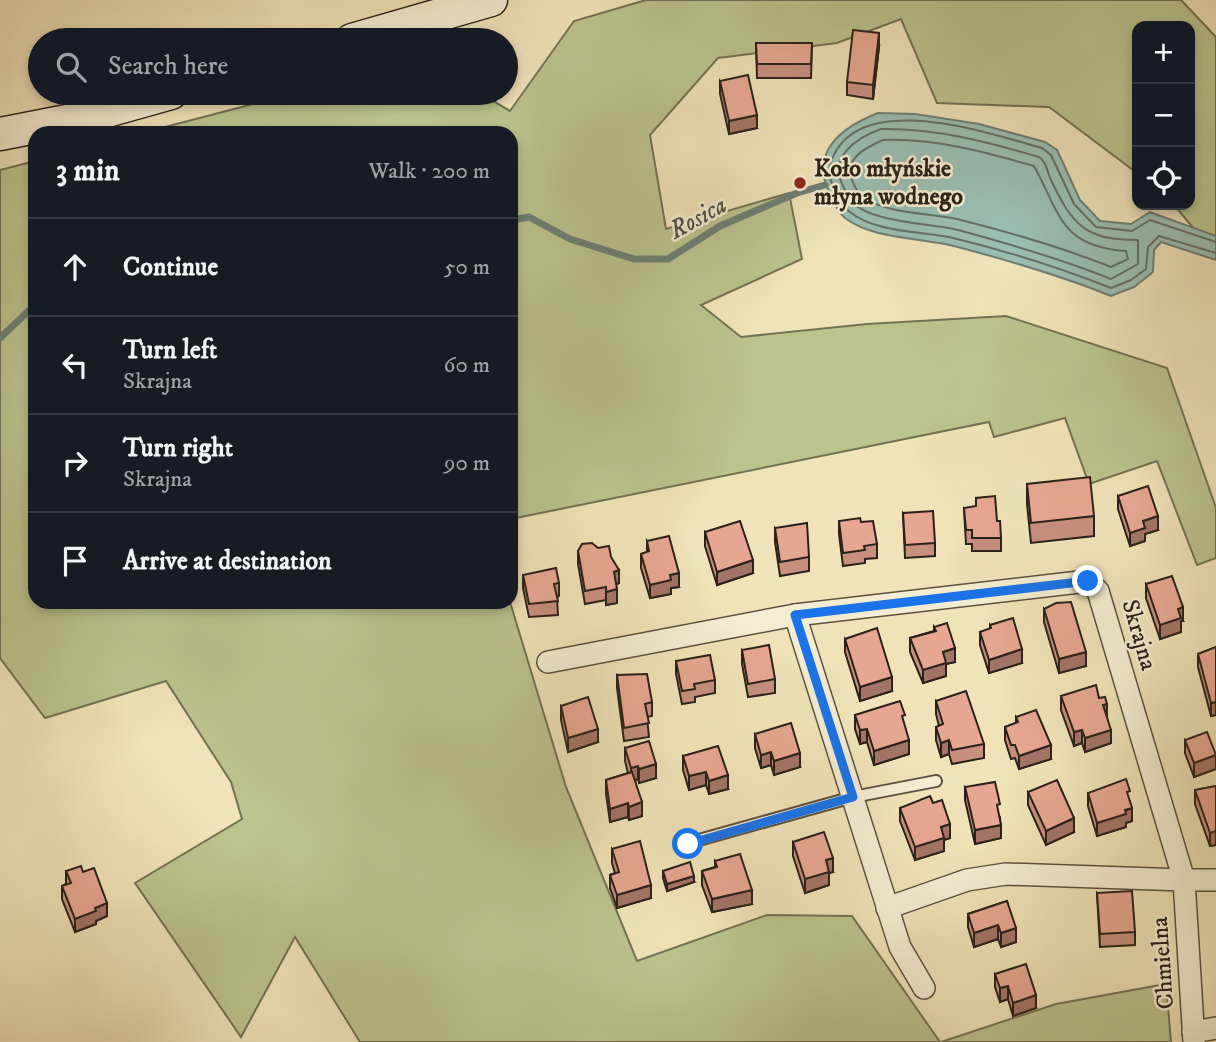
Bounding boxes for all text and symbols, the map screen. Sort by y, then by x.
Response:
map controls [1132,21,1195,210]
button: + [1132,21,1195,84]
search box [28,28,518,105]
icon: search [52,48,90,86]
text: Search here [108,50,228,83]
button: − [1132,84,1195,147]
button: locate [1132,147,1195,210]
text: 3 min [56,153,120,190]
place label: Koło młyńskie młyna wodnego [814,154,963,212]
text: Walk · 200 m [369,157,490,186]
marker: Koło młyńskie młyna wodnego [792,175,808,191]
water label: Rosica [662,189,733,248]
icon: ahead [56,248,94,286]
text: Continue [123,251,218,284]
text: 50 m [444,253,490,282]
text: Turn left [123,334,217,367]
icon: left [56,346,94,384]
text: 60 m [443,351,490,380]
text: Skrajna [123,367,192,396]
text: Turn right [123,432,233,465]
icon: right [56,444,94,482]
text: 90 m [444,449,490,478]
text: Skrajna [123,465,192,494]
icon: arrive [56,542,94,580]
text: Arrive at destination [123,545,332,578]
route end [1072,565,1103,596]
street label: Skrajna [1115,596,1164,675]
route start [672,828,703,859]
street label: Chmielna [1145,915,1181,1010]

